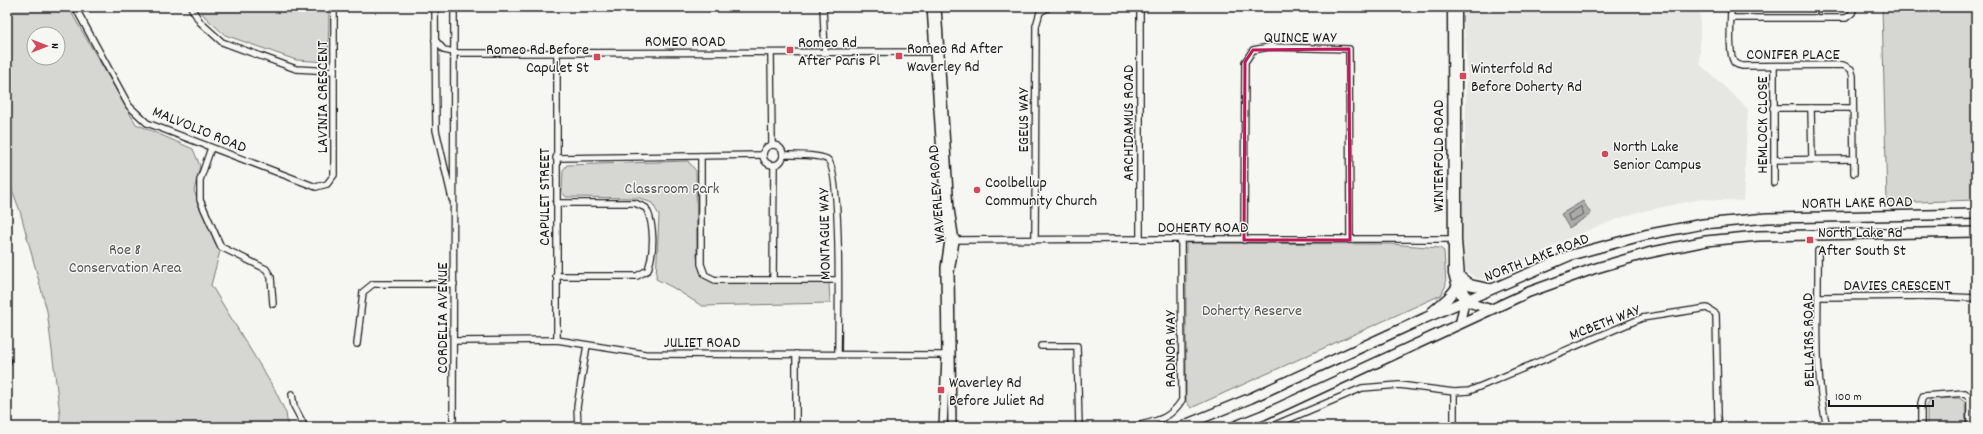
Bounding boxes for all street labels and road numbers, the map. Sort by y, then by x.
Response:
street label: QUINCE WAY [1264,27,1337,50]
street label: ROMEO ROAD [645,31,725,54]
street label: LAVINIA CRESCENT [312,40,335,153]
street label: CONIFER PLACE [1746,44,1840,67]
street label: ARCHIDAMUS ROAD [1118,65,1141,181]
street label: HEMLOCK CLOSE [1752,76,1775,174]
street label: EGEUS WAY [1013,86,1036,152]
street label: WINTERFOLD ROAD [1428,100,1451,212]
street label: MALVOLIO ROAD [148,101,250,160]
street label: WAVERLEY ROAD [923,144,952,243]
street label: CAPULET STREET [534,148,557,246]
street label: MONTAGUE WAY [813,187,838,280]
street label: NORTH LAKE ROAD [1801,191,1913,216]
street label: DOHERTY ROAD [1158,217,1248,240]
street label: NORTH LAKE ROAD [1481,228,1593,289]
street label: CORDELIA AVENUE [432,262,455,373]
street label: DAVIES CRESCENT [1843,275,1951,298]
street label: BELLAIRS ROAD [1797,293,1822,387]
street label: MCBETH WAY [1566,299,1645,347]
street label: RADNOR WAY [1160,309,1183,388]
street label: JULIET ROAD [664,332,740,355]

